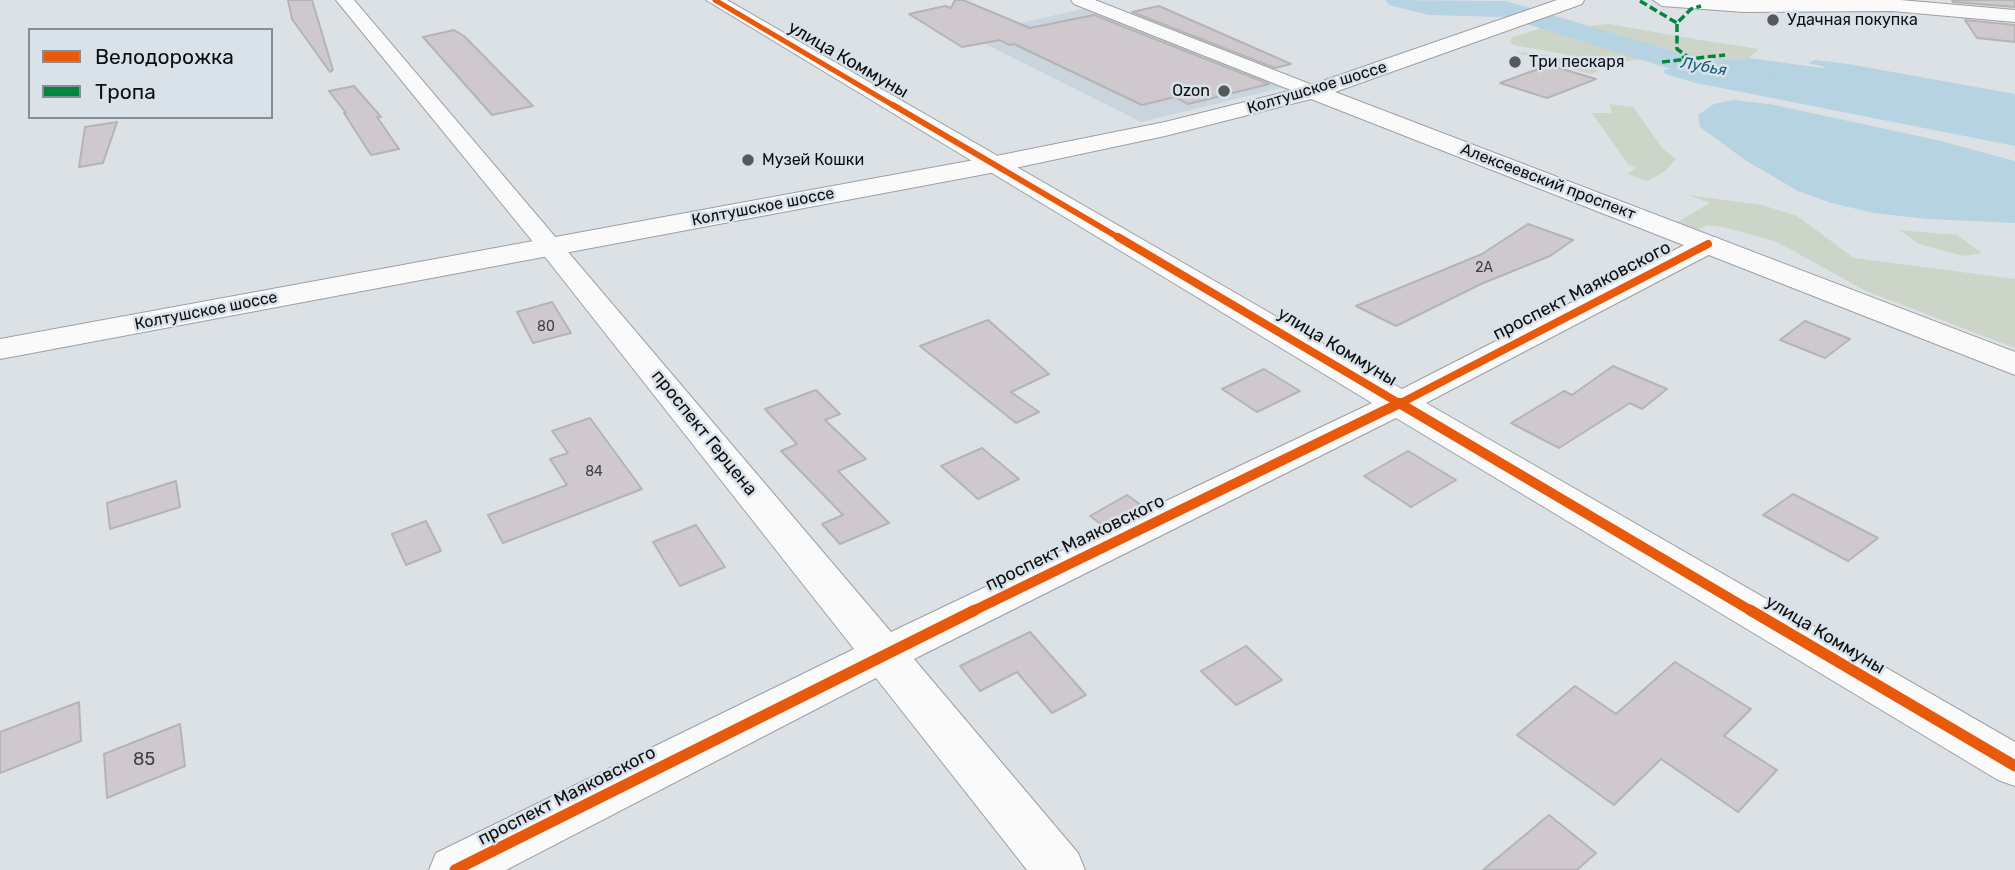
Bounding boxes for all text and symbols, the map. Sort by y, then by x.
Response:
place label: Удачная покупка [1787,10,1918,30]
marker: Удачная покупка [1765,12,1781,28]
street label: улица Коммуны [784,17,912,103]
legend [28,28,273,119]
text: Велодорожка [95,44,234,69]
place label: Три пескаря [1529,52,1624,72]
marker: Три пескаря [1507,54,1523,70]
water label: Лубья [1680,54,1728,80]
street label: Колтушское шоссе [1245,58,1389,118]
text: Тропа [95,79,156,104]
place label: Ozon [1172,81,1210,101]
marker: Ozon [1216,83,1232,99]
street label: Алексеевский проспект [1458,140,1638,224]
place label: Музей Кошки [762,150,864,170]
marker: Музей Кошки [740,152,756,168]
street label: Колтушское шоссе [690,184,836,230]
street label: проспект Маяковского [1489,237,1675,345]
house number: 2А [1475,260,1493,276]
street label: Колтушское шоссе [133,288,279,334]
street label: улица Коммуны [1273,303,1401,391]
house number: 80 [537,319,555,335]
street label: проспект Герцена [647,366,761,500]
house number: 84 [585,464,603,480]
street label: проспект Маяковского [982,490,1168,596]
street label: улица Коммуны [1761,591,1889,679]
street label: проспект Маяковского [474,742,660,850]
house number: 85 [133,749,155,771]

